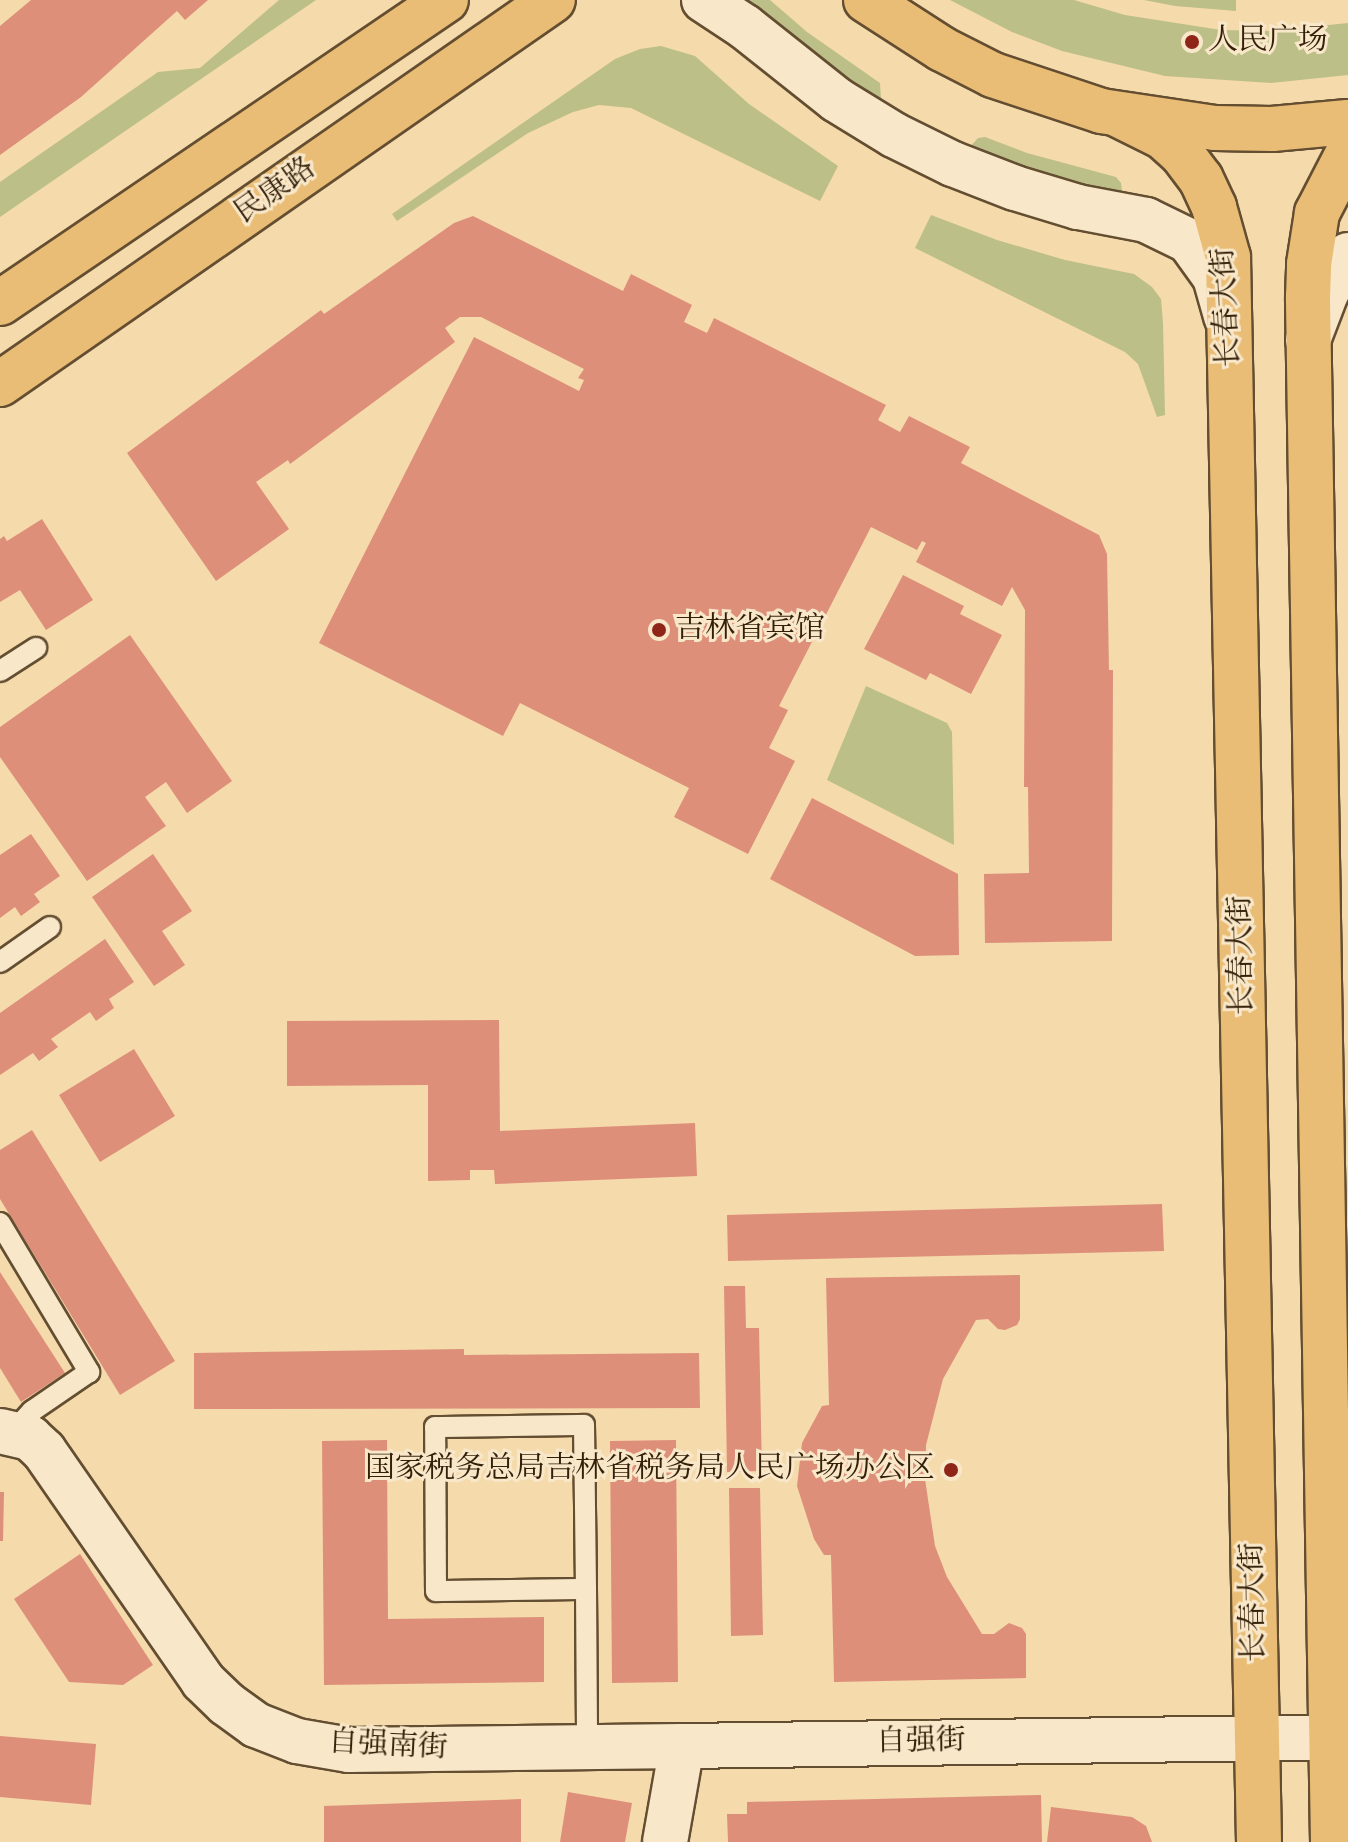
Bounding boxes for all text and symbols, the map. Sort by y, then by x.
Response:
place label: 人民广场 [1208,24,1328,60]
marker: 人民广场 [1183,33,1201,51]
street label: 民康路 [229,151,323,233]
street label: 长春大街 [1207,246,1249,368]
place label: 吉林省宾馆 [675,612,825,648]
marker: 吉林省宾馆 [650,621,668,639]
street label: 长春大街 [1224,895,1262,1015]
place label: 国家税务总局吉林省税务局人民广场办公区 [365,1452,935,1488]
marker: 国家税务总局吉林省税务局人民广场办公区 [942,1461,960,1479]
street label: 长春大街 [1236,1542,1274,1662]
street label: 自强街 [876,1724,966,1762]
street label: 自强南街 [327,1726,449,1768]

